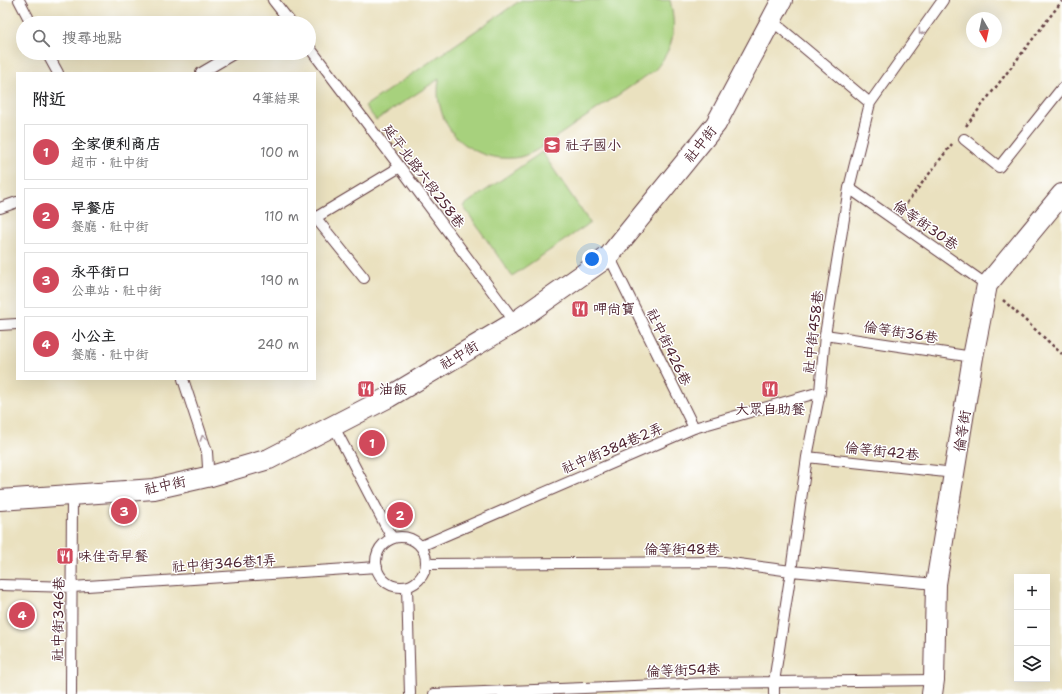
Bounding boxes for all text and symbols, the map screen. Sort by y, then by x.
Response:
north arrow [966,12,1002,48]
search box [16,16,316,60]
icon: search [30,27,52,49]
text: 搜尋地點 [62,28,122,48]
one-way arrow [918,28,926,35]
text: 附近 [32,88,66,110]
text: 4筆結果 [252,90,300,107]
street label: 延平北路六段258巷 [379,120,470,232]
street label: 社中街 [680,122,720,166]
text: 全家便利商店 [71,134,161,154]
school or university icon: 社子國小 [542,135,562,155]
place label: 社子國小 [565,136,621,154]
text: 1 [43,144,49,161]
text: 100 m [260,144,299,161]
text: 超市 · 社中街 [71,154,149,171]
street label: 倫等街30巷 [890,196,963,255]
text: 早餐店 [71,198,116,218]
text: 2 [41,208,51,225]
text: 110 m [264,208,299,225]
text: 餐廳 · 社中街 [71,218,149,235]
your location [582,249,602,269]
text: 永平街口 [71,262,131,282]
text: 3 [41,272,51,289]
text: 190 m [260,272,299,289]
text: 公車站 · 社中街 [71,282,162,299]
street label: 社中街458巷 [799,289,827,375]
restaurant icon: 呷尚寶 [570,299,590,319]
place label: 呷尚寶 [593,300,635,318]
street label: 社中街426巷 [643,305,696,390]
street label: 倫等街36巷 [862,317,941,347]
text: 小公主 [71,326,116,346]
text: 4 [41,336,51,353]
text: 240 m [257,336,299,353]
street label: 社中街 [436,336,482,374]
text: 餐廳 · 社中街 [71,346,149,363]
restaurant icon: 油飯 [356,379,376,399]
restaurant icon: 大眾自助餐 [760,379,780,399]
place label: 油飯 [379,380,407,398]
place label: 大眾自助餐 [735,400,805,418]
street label: 倫等街 [950,409,974,453]
street label: 社中街384巷2弄 [559,419,665,477]
pin: 1 [359,428,385,458]
one-way arrow [199,435,207,442]
street label: 倫等街42巷 [844,438,921,464]
street label: 社中街 [143,472,187,498]
pin: 3 [111,496,137,526]
pin: 2 [387,500,413,530]
street label: 倫等街48巷 [644,540,721,558]
restaurant icon: 味佳奇早餐 [55,546,75,566]
place label: 味佳奇早餐 [78,547,148,565]
street label: 社中街346巷1弄 [171,550,277,576]
map controls [1014,574,1050,682]
button: + [1014,574,1050,610]
street label: 社中街346巷 [48,576,68,661]
pin: 4 [9,600,35,630]
button: − [1014,610,1050,646]
button: layers [1014,646,1050,682]
street label: 倫等街54巷 [646,660,721,680]

